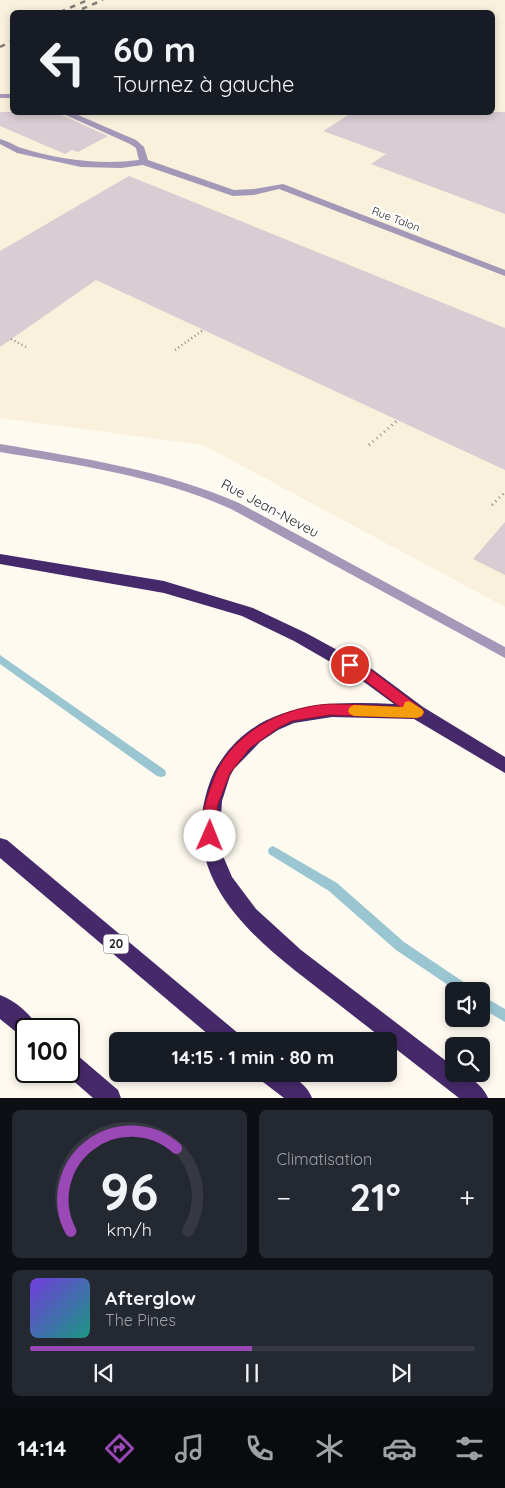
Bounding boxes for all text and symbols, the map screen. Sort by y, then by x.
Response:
text: 60 m [113,27,196,71]
icon: left [30,30,95,95]
text: Tournez à gauche [113,70,295,98]
street label: Rue Talon [370,203,422,235]
street label: Rue Jean-Neveu [218,475,322,541]
pin [329,644,371,686]
icon: arrive [336,651,364,679]
position arrow [183,809,235,861]
road number: 20 [104,934,128,954]
map controls [445,982,490,1082]
button: sound [445,982,490,1027]
speed limit sign: 100 [15,1018,80,1083]
button: search [445,1037,490,1082]
text: 14:15 · 1 min · 80 m [172,1045,334,1069]
text: Climatisation [277,1149,372,1169]
text: 96 [100,1158,158,1223]
text: 21° [349,1173,401,1221]
text: − [277,1180,291,1215]
text: + [459,1180,475,1215]
text: km/h [107,1218,152,1240]
text: Afterglow [105,1286,196,1310]
text: The Pines [105,1310,176,1330]
icon: previous [90,1359,118,1387]
icon: pause [238,1359,266,1387]
icon: next [387,1359,415,1387]
icon: directions [102,1431,137,1466]
icon: music [172,1431,207,1466]
icon: phone [242,1431,277,1466]
icon: climate [312,1431,347,1466]
icon: car [382,1431,417,1466]
icon: filters [452,1431,487,1466]
text: 14:14 [18,1434,67,1462]

